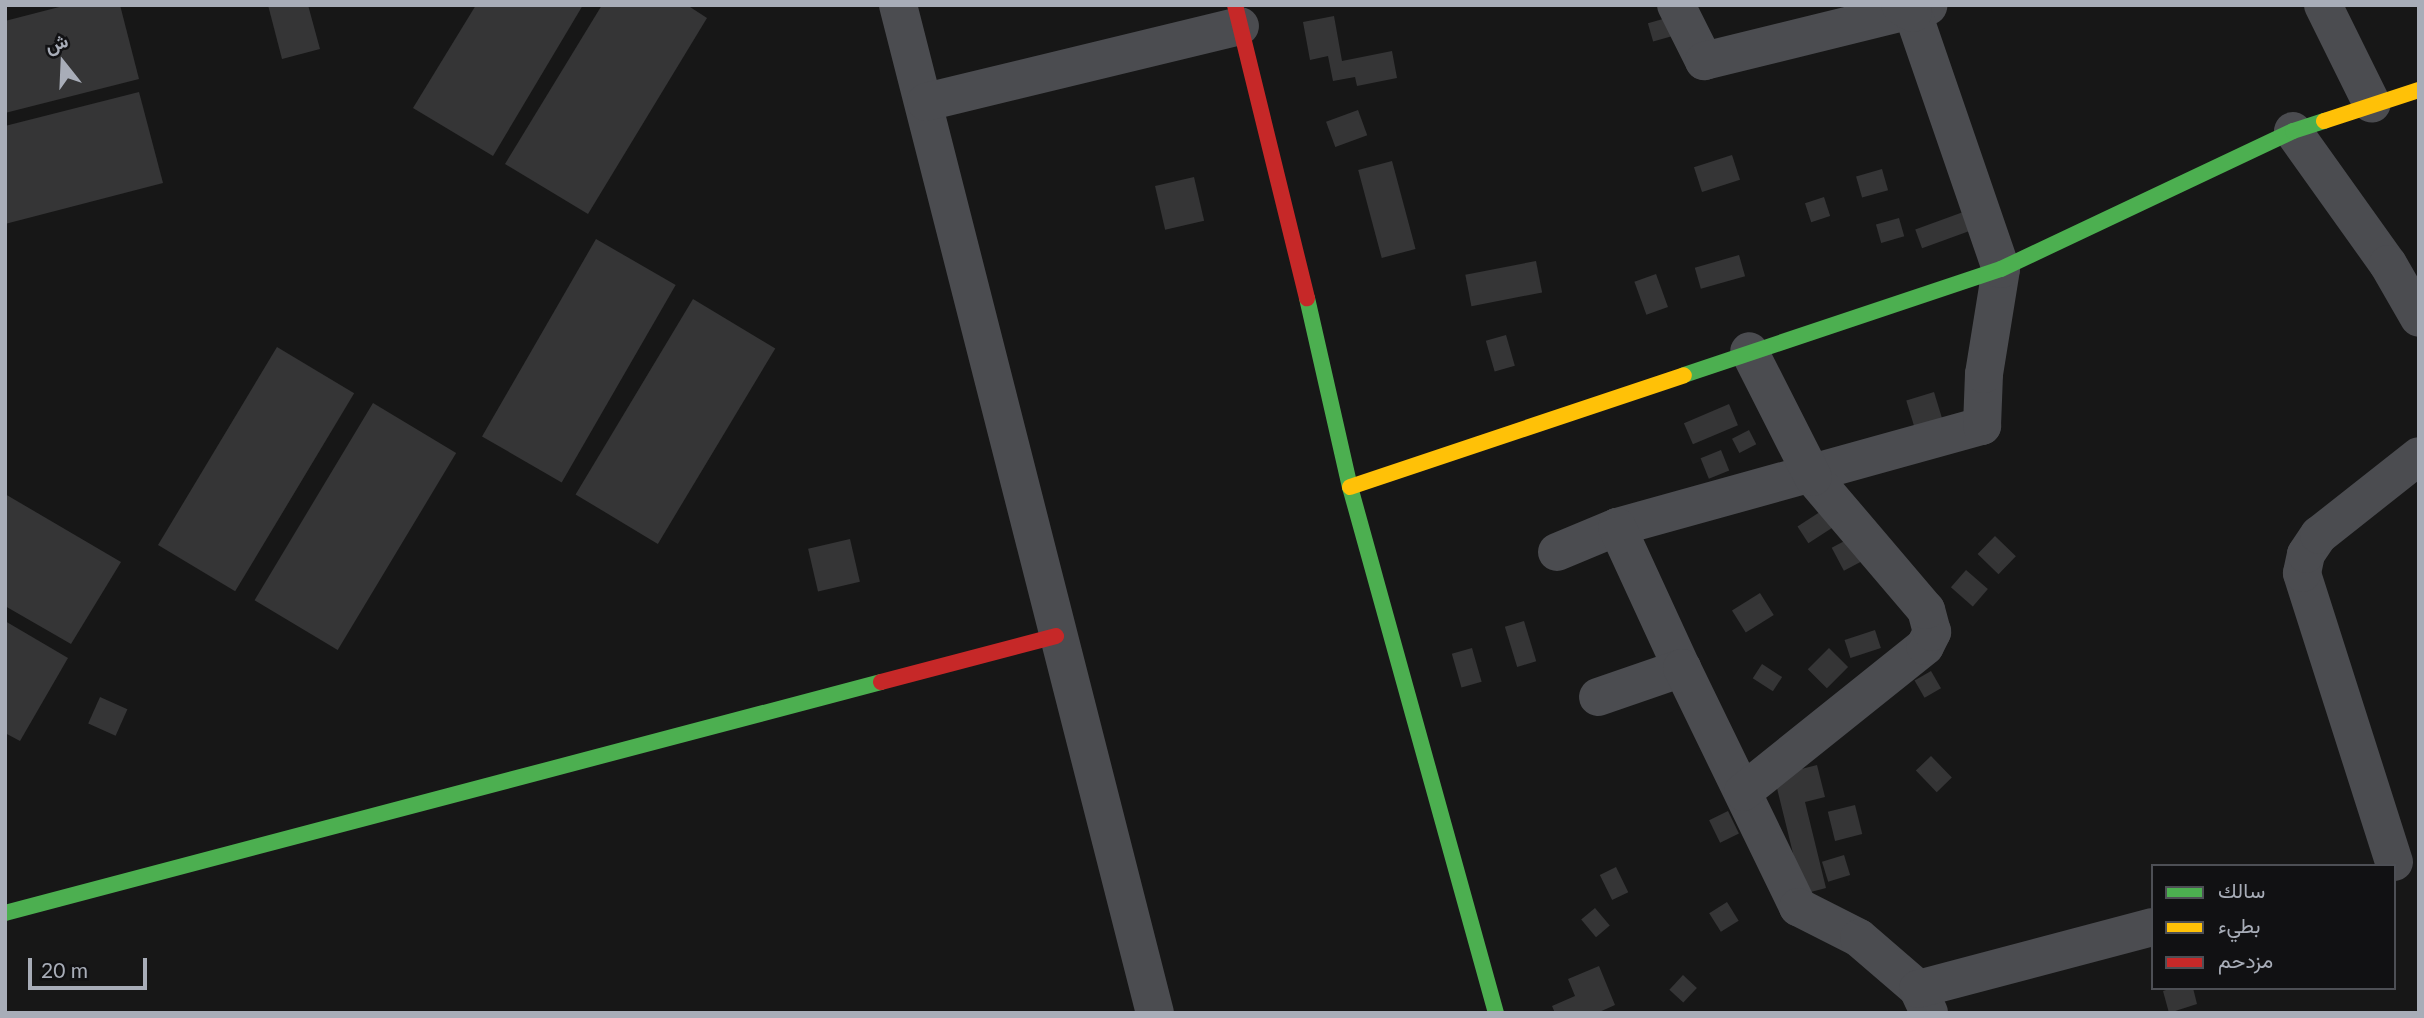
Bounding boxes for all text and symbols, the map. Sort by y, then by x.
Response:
north arrow [28,28,98,98]
text: ش [42,28,71,57]
legend [2151,864,2396,990]
text: سالك [2218,877,2265,902]
text: بطيء [2218,912,2261,937]
scale bar [32,944,150,988]
text: مزدحم [2218,947,2273,972]
text: 20 m [41,957,88,982]

